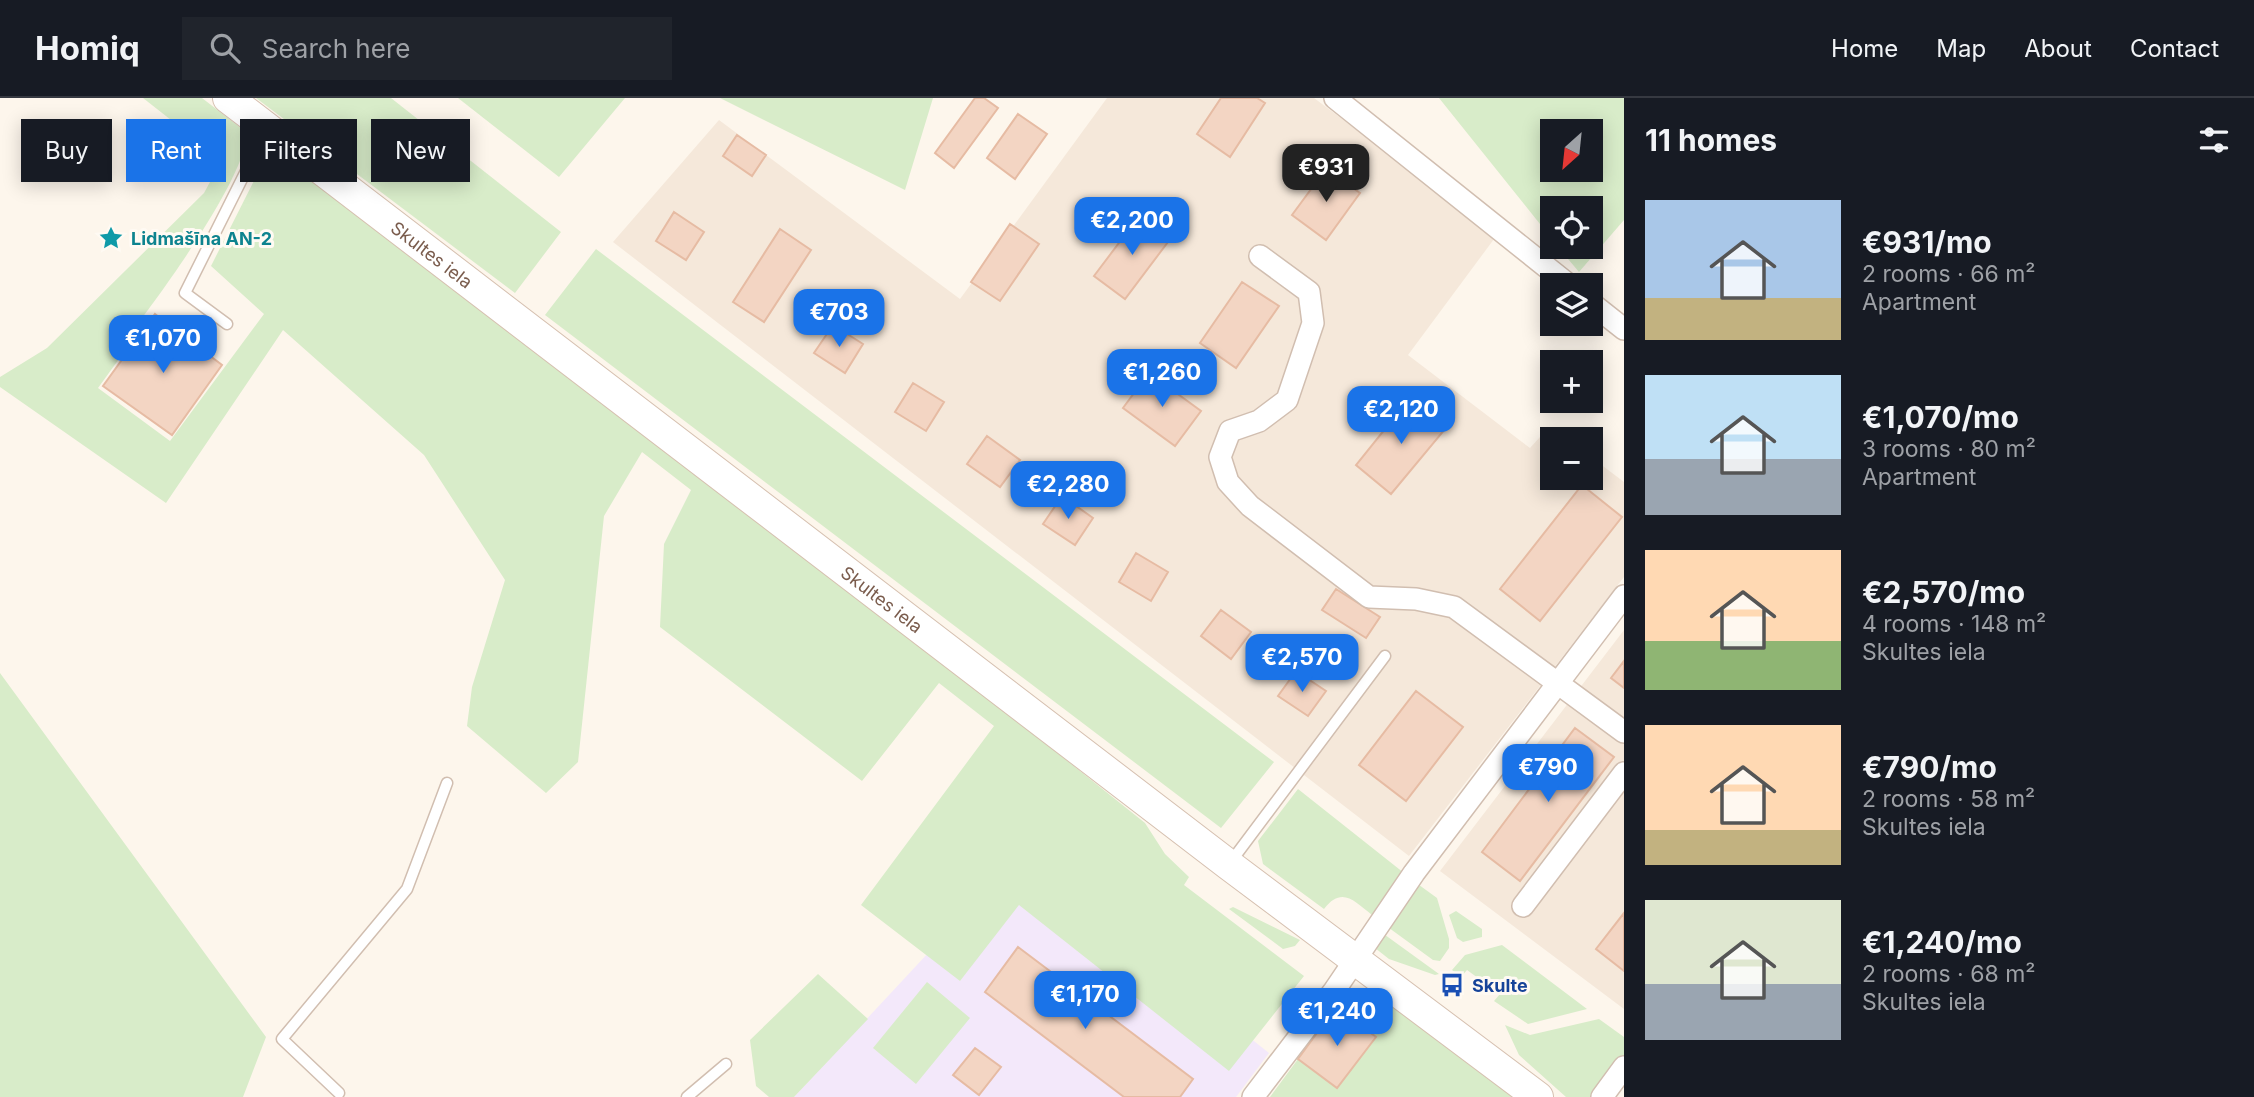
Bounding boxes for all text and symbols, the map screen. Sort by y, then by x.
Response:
search box [182,17,672,80]
text: Homiq [35,28,140,68]
icon: search [206,29,244,67]
text: Search here [262,33,410,64]
text: Home [1831,34,1898,63]
text: Map [1936,34,1986,63]
text: About [2024,34,2092,63]
text: Contact [2130,34,2219,63]
chip: Buy [21,119,112,182]
chip: Rent [126,119,226,182]
chip: Filters [240,119,357,182]
chip: New [371,119,470,182]
north arrow [1540,119,1603,182]
map controls [1540,119,1603,490]
icon: filters [2195,121,2233,159]
text: 11 homes [1645,122,1777,158]
pin: €931 [1285,144,1367,204]
text: €931 [1298,153,1354,181]
button: locate [1540,196,1603,259]
pin: €2,200 [1075,198,1189,257]
text: €2,200 [1090,206,1174,234]
street label: Skultes iela [387,217,477,292]
place icon: Lidmašīna AN-2 [97,224,125,252]
text: €931/mo [1862,224,1992,260]
place label: Lidmašīna AN-2 [131,228,272,249]
icon: home [1701,228,1785,312]
text: 2 rooms · 66 m² [1862,260,2036,288]
button: layers [1540,273,1603,336]
text: Apartment [1862,288,1976,316]
pin: €703 [798,289,880,349]
text: €703 [809,298,869,326]
pin: €1,070 [106,316,220,375]
text: €1,070 [125,324,201,352]
pin: €1,260 [1105,350,1219,409]
button: + [1540,350,1603,413]
text: €1,260 [1123,358,1201,386]
pin: €2,120 [1344,386,1458,446]
text: €2,120 [1363,395,1439,423]
text: €1,070/mo [1862,399,2019,435]
icon: home [1701,403,1785,487]
button: − [1540,427,1603,490]
text: 3 rooms · 80 m² [1862,435,2036,463]
pin: €2,280 [1011,462,1125,521]
text: Apartment [1862,463,1976,491]
text: €2,280 [1027,470,1109,498]
street label: Skultes iela [837,561,927,637]
text: €2,570/mo [1862,574,2025,610]
icon: home [1701,578,1785,662]
text: 4 rooms · 148 m² [1862,610,2046,638]
pin: €2,570 [1245,634,1359,694]
text: Skultes iela [1862,638,1986,666]
text: €2,570 [1262,643,1343,671]
pin: €790 [1507,744,1589,804]
text: €790/mo [1862,749,1997,785]
text: €790 [1518,753,1578,781]
icon: home [1701,753,1785,837]
text: 2 rooms · 58 m² [1862,785,2035,813]
text: Skultes iela [1862,813,1986,841]
text: €1,240/mo [1862,924,2022,960]
icon: home [1701,928,1785,1012]
text: 2 rooms · 68 m² [1862,960,2035,988]
bus stop icon: Skulte [1438,971,1466,999]
pin: €1,170 [1028,972,1142,1031]
place label: Skulte [1472,975,1528,996]
text: €1,170 [1050,980,1120,1008]
pin: €1,240 [1280,988,1394,1048]
text: Skultes iela [1862,988,1986,1016]
text: €1,240 [1298,997,1376,1025]

